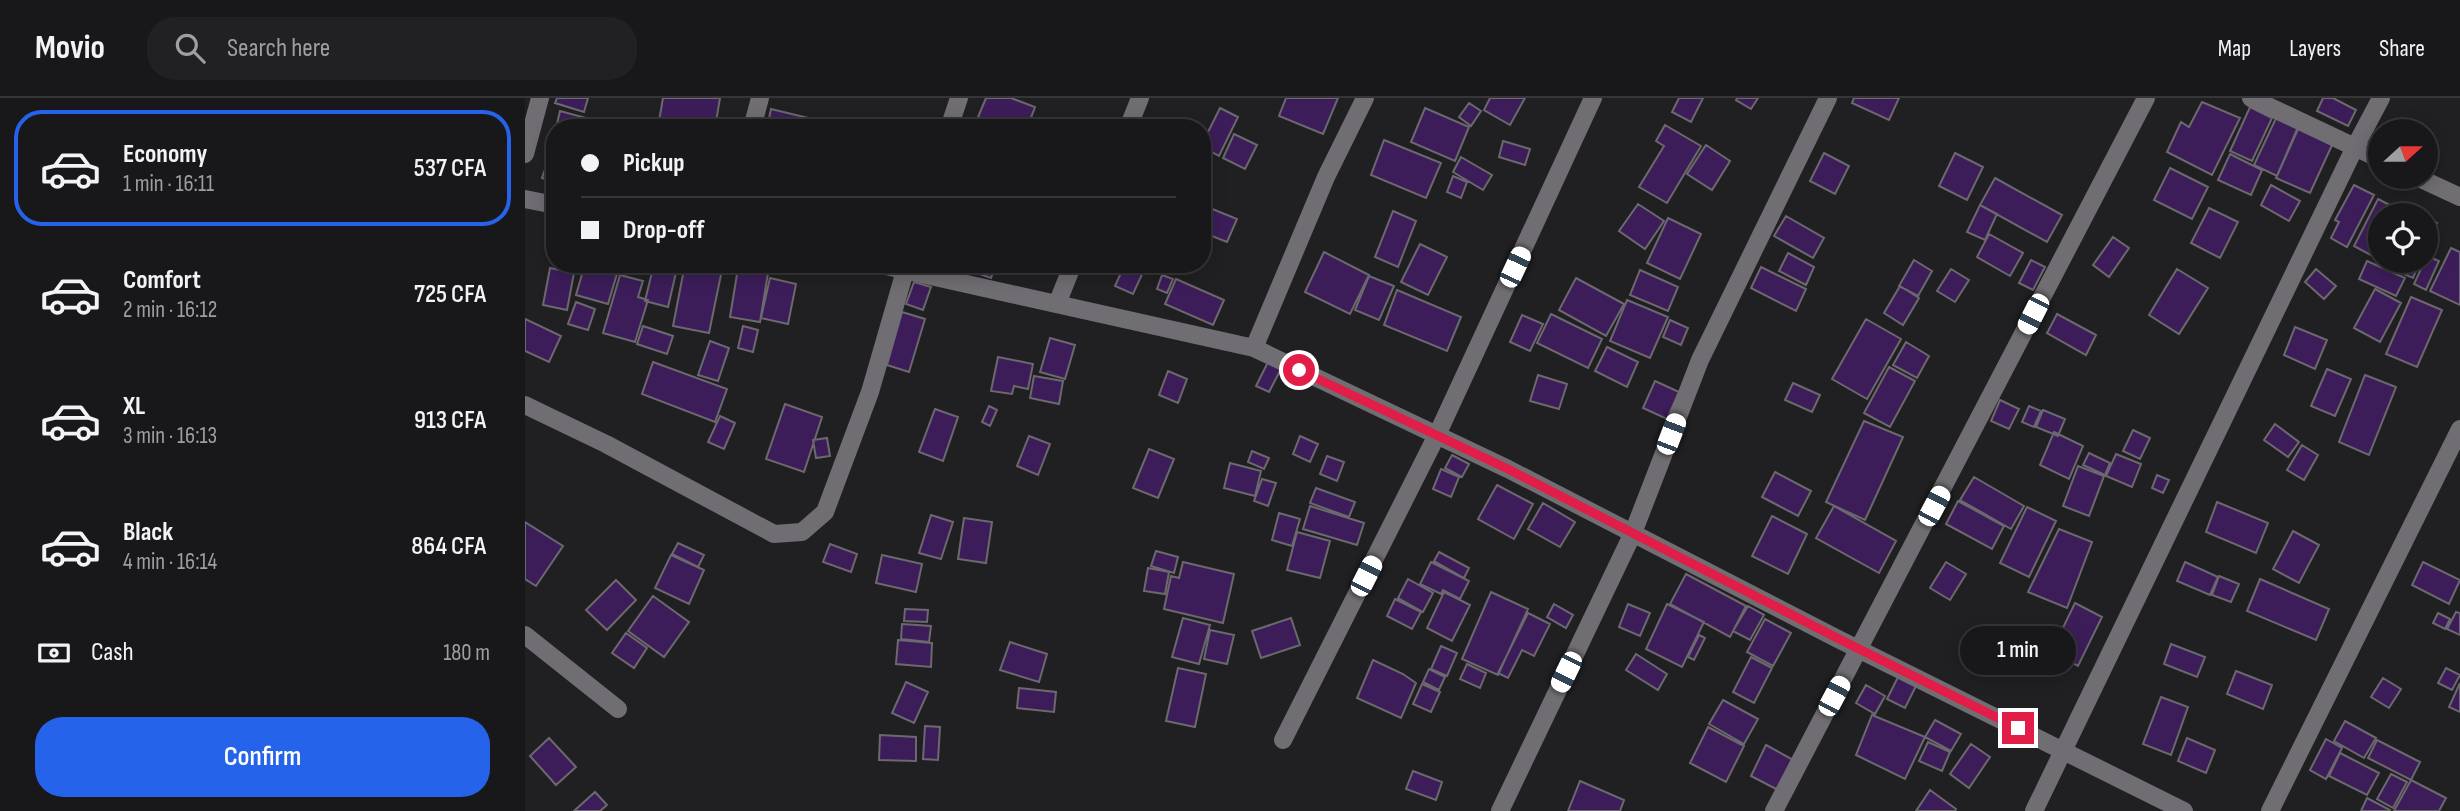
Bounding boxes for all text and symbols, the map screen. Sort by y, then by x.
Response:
search box [147,17,637,80]
text: Movio [35,28,105,68]
icon: search [171,29,209,67]
text: Search here [227,33,330,64]
text: Map [2218,34,2251,63]
text: Layers [2289,34,2341,63]
text: Share [2379,34,2425,63]
north arrow [2368,119,2438,189]
map controls [2368,119,2438,273]
icon: car [39,137,102,200]
text: Economy [123,139,207,170]
text: Pickup [623,148,685,179]
text: 537 CFA [414,153,486,184]
text: 1 min · 16:11 [123,170,214,198]
button: locate [2368,203,2438,273]
text: Drop-off [623,215,704,246]
car [1497,244,1534,290]
icon: car [39,263,102,326]
text: Comfort [123,265,201,296]
text: 725 CFA [414,279,486,310]
car [2015,291,2052,337]
text: 2 min · 16:12 [123,296,217,324]
route start [1283,354,1315,386]
icon: car [39,389,102,452]
text: XL [123,391,145,422]
text: 913 CFA [414,405,486,436]
car [1654,411,1689,457]
text: 3 min · 16:13 [123,422,217,450]
car [1915,483,1954,529]
icon: car [39,515,102,578]
text: Black [123,517,173,548]
text: 864 CFA [411,531,486,562]
text: 4 min · 16:14 [123,548,217,576]
car [1348,553,1385,599]
callout: 1 min [1960,626,2076,676]
icon: cash [35,634,73,672]
text: 1 min [1997,636,2039,664]
text: Cash [91,637,134,668]
text: 180 m [443,639,490,667]
car [1548,649,1585,695]
car [1815,673,1854,719]
route end [2002,712,2034,744]
button: Confirm [35,717,490,797]

